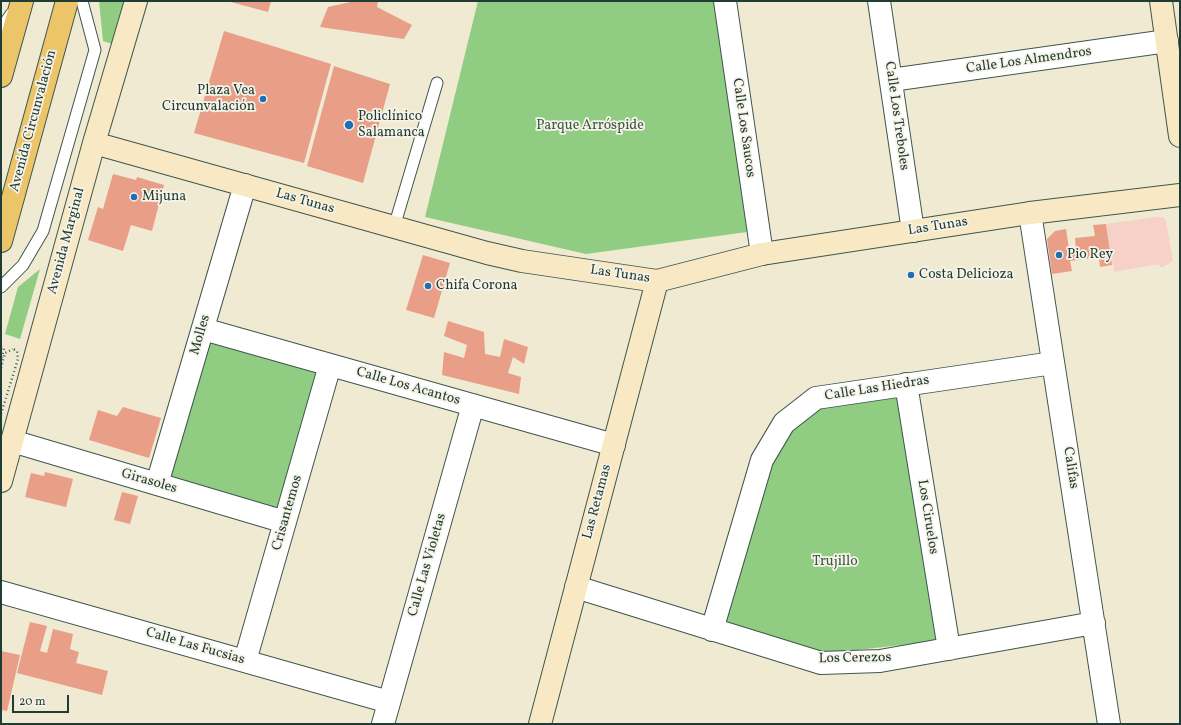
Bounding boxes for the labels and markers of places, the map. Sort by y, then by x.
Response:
place label: Plaza Vea Circunvalación [162,83,255,116]
marker: Plaza Vea Circunvalación [258,94,268,104]
place label: Policlínico Salamanca [358,109,425,142]
marker: Policlínico Salamanca [343,119,355,131]
place label: Mijuna [142,189,186,205]
marker: Mijuna [129,192,139,202]
place label: Pio Rey [1067,247,1113,263]
marker: Pio Rey [1054,250,1064,260]
place label: Costa Delicioza [919,267,1013,283]
marker: Costa Delicioza [906,270,916,280]
place label: Chifa Corona [436,278,517,294]
marker: Chifa Corona [423,281,433,291]

